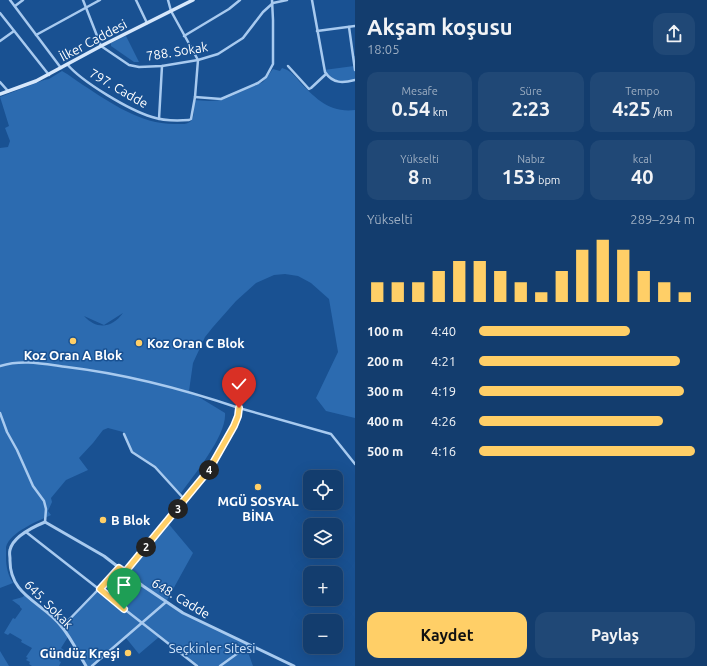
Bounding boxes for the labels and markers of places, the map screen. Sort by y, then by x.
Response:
marker: Koz Oran A Blok [68,336,78,346]
place label: Koz Oran C Blok [147,336,245,350]
marker: Koz Oran C Blok [134,338,144,348]
place label: Koz Oran A Blok [24,348,123,362]
pin [222,367,256,408]
pin: 4 [199,460,219,480]
marker: MGÜ SOSYAL BİNA [253,482,263,492]
place label: MGÜ SOSYAL BİNA [217,494,299,523]
pin: 3 [168,499,188,519]
place label: B Blok [111,513,151,527]
marker: B Blok [98,515,108,525]
pin: 2 [136,537,156,557]
pin [107,568,141,609]
place label: Gündüz Kreşi [40,646,120,662]
marker: Gündüz Kreşi [123,648,133,658]

